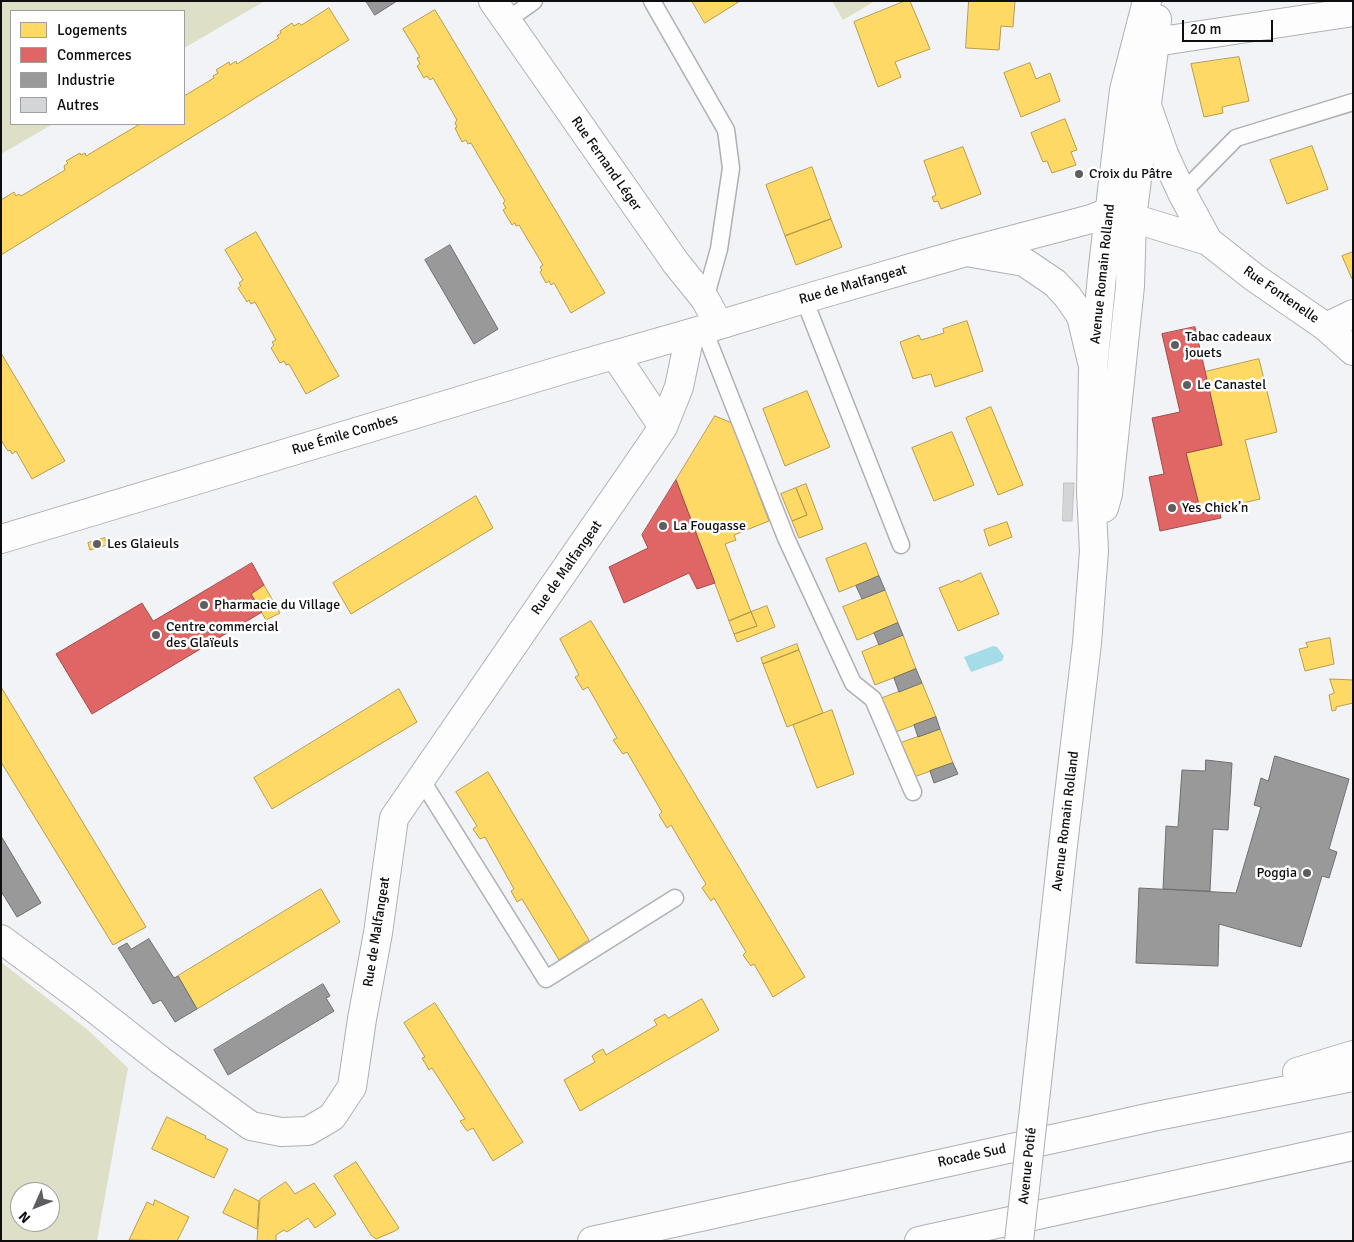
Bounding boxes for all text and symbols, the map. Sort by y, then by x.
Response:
legend [10,10,185,125]
scale bar [1184,10,1275,42]
text: 20 m [1190,20,1221,38]
text: Logements [57,21,127,39]
text: Commerces [57,46,131,64]
text: Industrie [57,71,115,89]
text: Autres [57,96,99,114]
street label: Rue Fernand Léger [567,114,645,214]
place label: Croix du Pâtre [1089,166,1172,182]
marker: Croix du Pâtre [1073,168,1085,180]
street label: Avenue Romain Rolland [1087,203,1119,345]
street label: Rue de Malfangeat [797,262,909,308]
street label: Rue Fontenelle [1240,263,1322,327]
place label: Tabac cadeaux jouets [1185,329,1271,362]
marker: Tabac cadeaux jouets [1169,339,1181,351]
place label: Le Canastel [1197,377,1266,393]
marker: Le Canastel [1181,379,1193,391]
street label: Rue Émile Combes [290,411,400,459]
place label: Yes Chick’n [1182,500,1248,516]
marker: Yes Chick’n [1166,502,1178,514]
street label: Rue de Malfangeat [528,518,606,618]
place label: La Fougasse [673,518,746,534]
marker: La Fougasse [657,520,669,532]
place label: Les Glaieuls [107,536,179,552]
marker: Les Glaieuls [91,538,103,550]
place label: Pharmacie du Village [214,597,340,613]
marker: Pharmacie du Village [198,599,210,611]
place label: Centre commercial des Glaïeuls [166,619,279,652]
marker: Centre commercial des Glaïeuls [150,629,162,641]
street label: Avenue Romain Rolland [1049,750,1083,892]
place label: Poggia [1257,865,1297,881]
marker: Poggia [1301,867,1313,879]
street label: Rue de Malfangeat [360,876,394,988]
street label: Avenue Potié [1016,1127,1040,1205]
street label: Rocade Sud [936,1141,1008,1171]
north arrow [10,1182,60,1232]
text: N [15,1208,34,1226]

